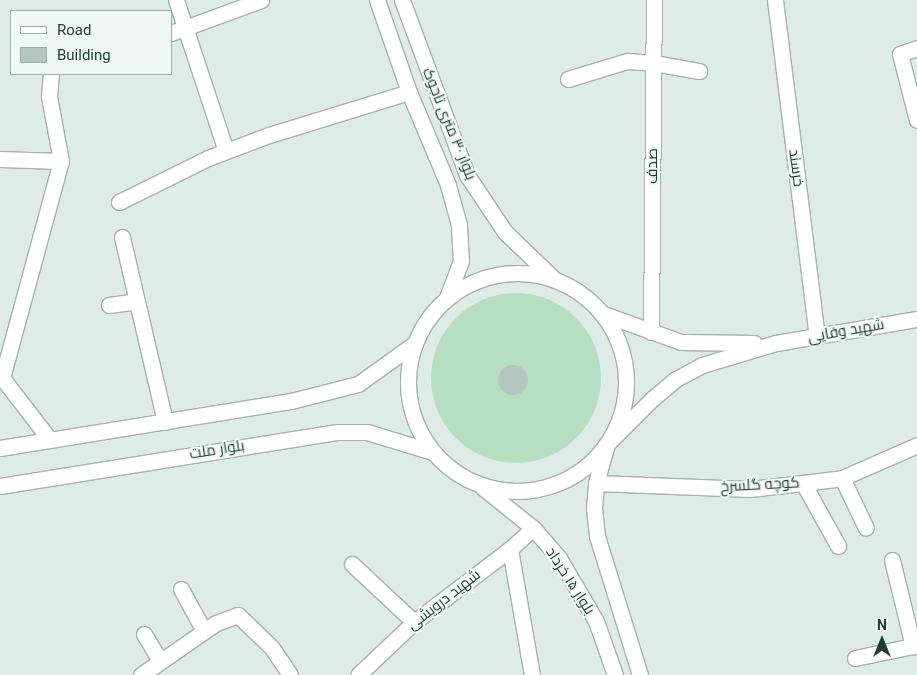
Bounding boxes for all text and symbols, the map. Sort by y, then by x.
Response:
legend [10,10,172,75]
text: Road [57,21,91,39]
text: Building [57,46,111,64]
street label: بلوار ۳۰ متری تاجوک [418,65,480,183]
street label: صدف [644,148,662,184]
street label: خرسند [785,148,807,188]
street label: شهید وفایی [806,315,886,347]
street label: بلوار ملت [188,437,246,463]
street label: کوچه گلسرخ [720,474,800,496]
street label: بلوار ۱۵ خرداد [542,544,598,618]
street label: شهید درویشی [404,566,484,634]
north arrow [857,615,907,665]
text: N [877,617,887,633]

